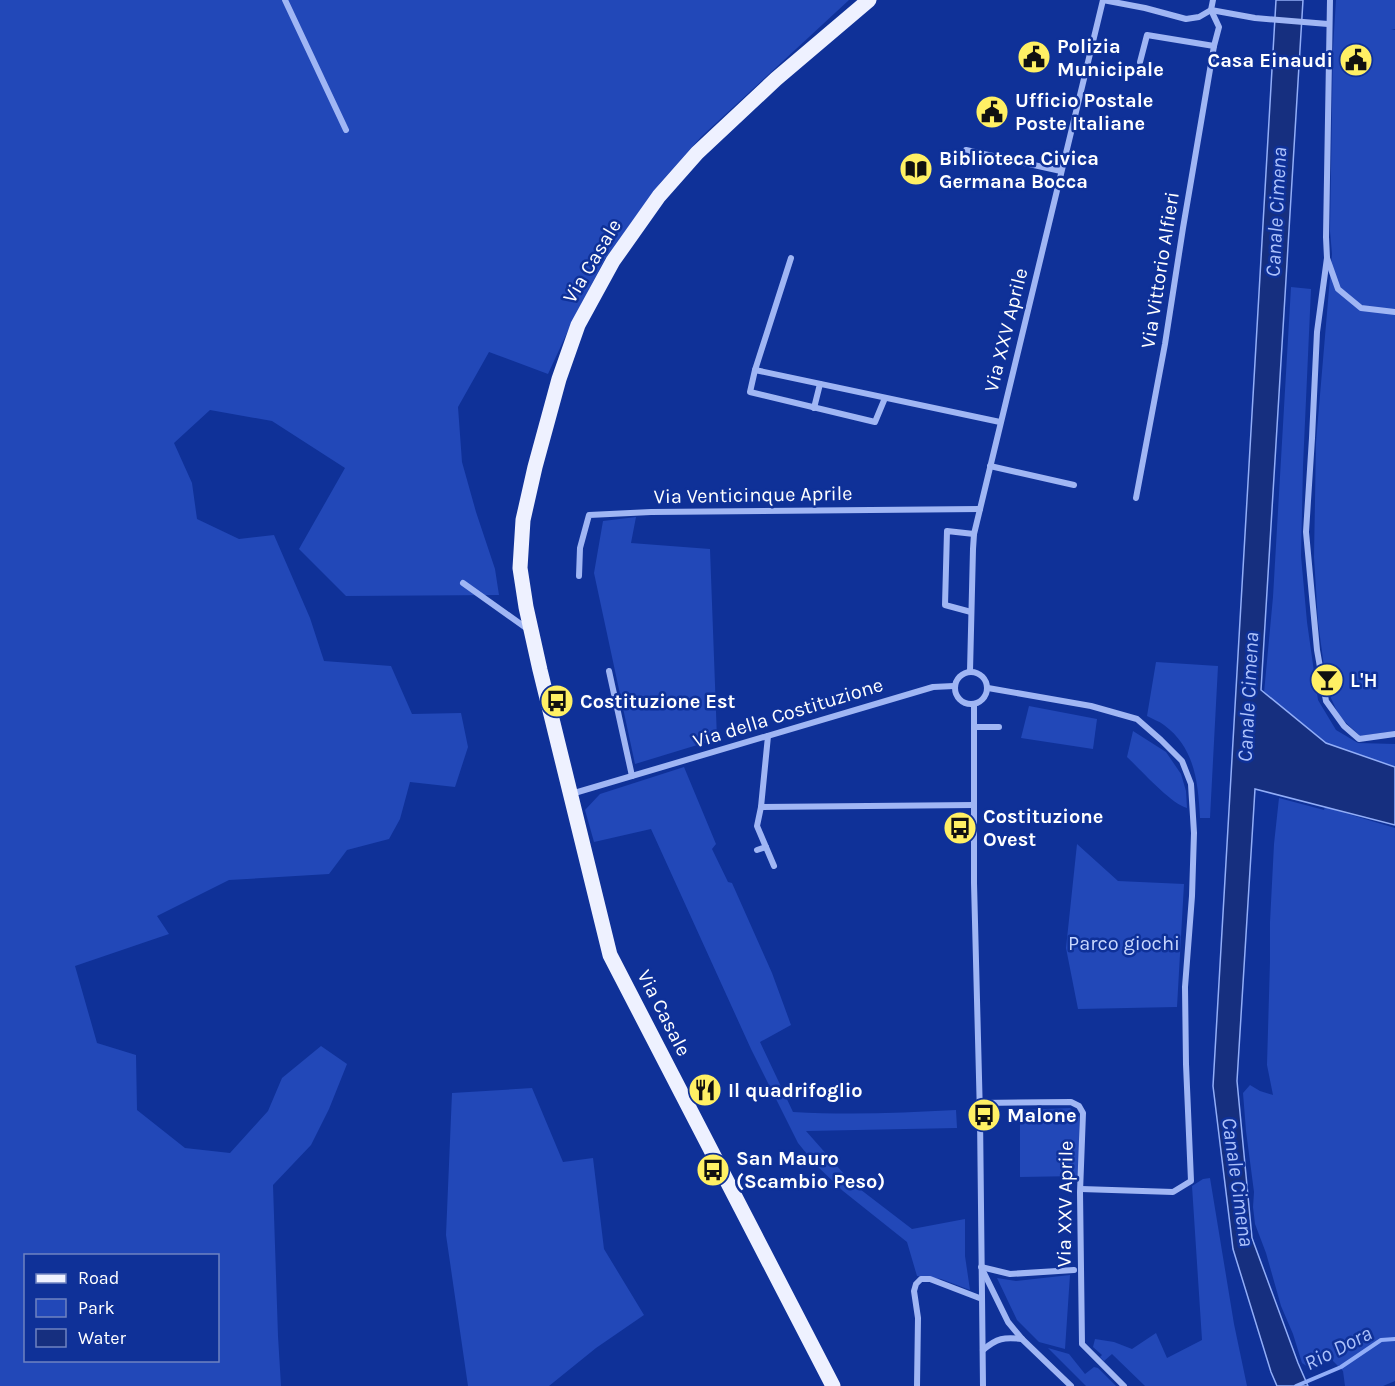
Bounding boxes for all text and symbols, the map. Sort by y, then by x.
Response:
place label: Polizia Municipale [1057,35,1164,81]
public building icon: Polizia Municipale [1016,39,1052,75]
public building icon: Casa Einaudi [1338,42,1374,78]
place label: Casa Einaudi [1207,49,1333,72]
place label: Ufficio Postale Poste Italiane [1015,89,1153,135]
public building icon: Ufficio Postale Poste Italiane [974,94,1010,130]
water label: Canale Cimena [1261,146,1291,278]
place label: Biblioteca Civica Germana Bocca [939,147,1099,193]
library icon: Biblioteca Civica Germana Bocca [898,151,934,187]
street label: Via Vittorio Alfieri [1136,190,1184,350]
street label: Via Casale [558,215,626,307]
street label: Via XXV Aprile [979,266,1033,394]
street label: Via Venticinque Aprile [653,482,853,508]
water label: Canale Cimena [1233,631,1263,763]
bar icon: L'H [1309,662,1345,698]
place label: L'H [1350,669,1378,692]
street label: Via della Costituzione [690,673,886,753]
bus stop icon: Costituzione Est [539,683,575,719]
place label: Costituzione Est [580,690,736,713]
place label: Costituzione Ovest [983,805,1103,851]
bus stop icon: Costituzione Ovest [942,810,978,846]
park label: Parco giochi [1068,932,1180,955]
street label: Via Casale [632,966,696,1060]
restaurant icon: Il quadrifoglio [687,1072,723,1108]
place label: Il quadrifoglio [728,1079,863,1102]
bus stop icon: Malone [966,1097,1002,1133]
place label: Malone [1007,1104,1077,1127]
water label: Canale Cimena [1217,1116,1259,1248]
street label: Via XXV Aprile [1052,1140,1078,1268]
place label: San Mauro (Scambio Peso) [736,1147,885,1193]
bus stop icon: San Mauro (Scambio Peso) [695,1152,731,1188]
legend [24,1254,219,1362]
text: Road [78,1267,119,1289]
text: Park [78,1297,115,1319]
water label: Rio Dora [1300,1321,1376,1375]
text: Water [78,1327,126,1349]

